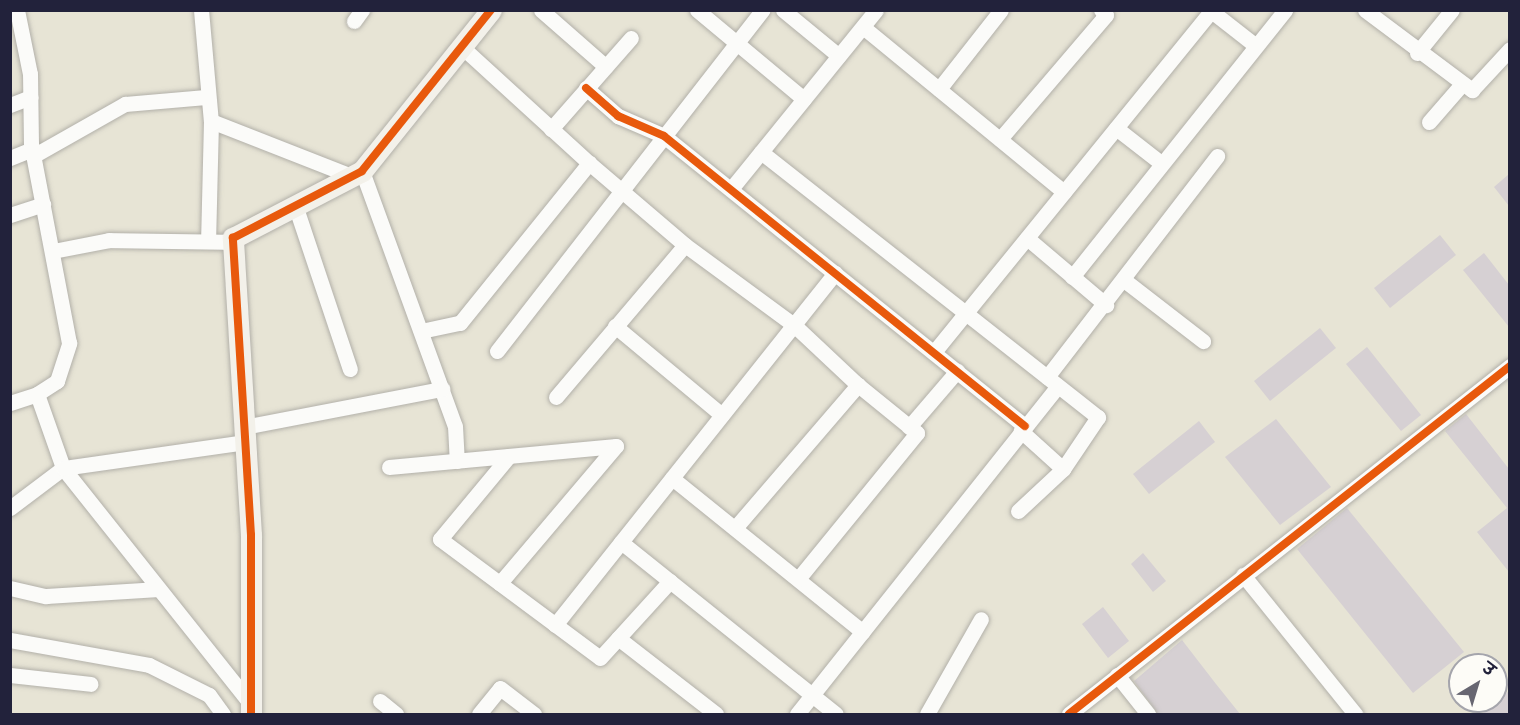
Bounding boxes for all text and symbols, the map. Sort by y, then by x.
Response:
north arrow [1448,653,1508,713]
text: उ [1478,659,1498,681]

